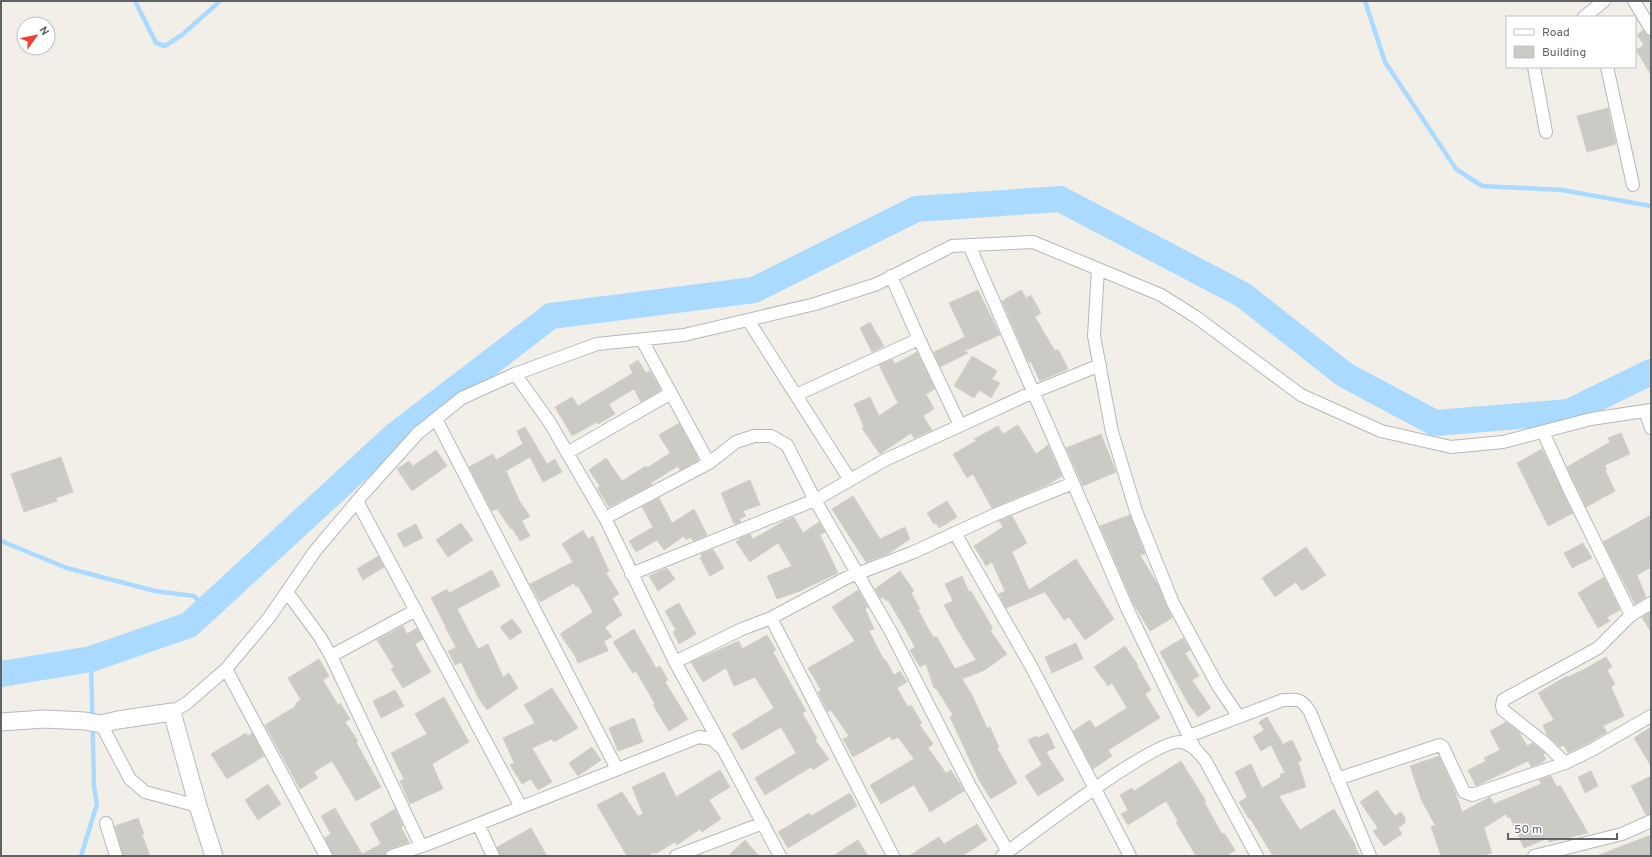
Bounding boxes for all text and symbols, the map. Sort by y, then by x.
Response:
north arrow [16,16,56,56]
legend [1506,16,1636,68]
text: N [36,24,52,38]
text: Road [1542,25,1570,41]
text: Building [1542,45,1586,61]
scale bar [1508,815,1617,841]
text: 50 m [1514,822,1542,838]

